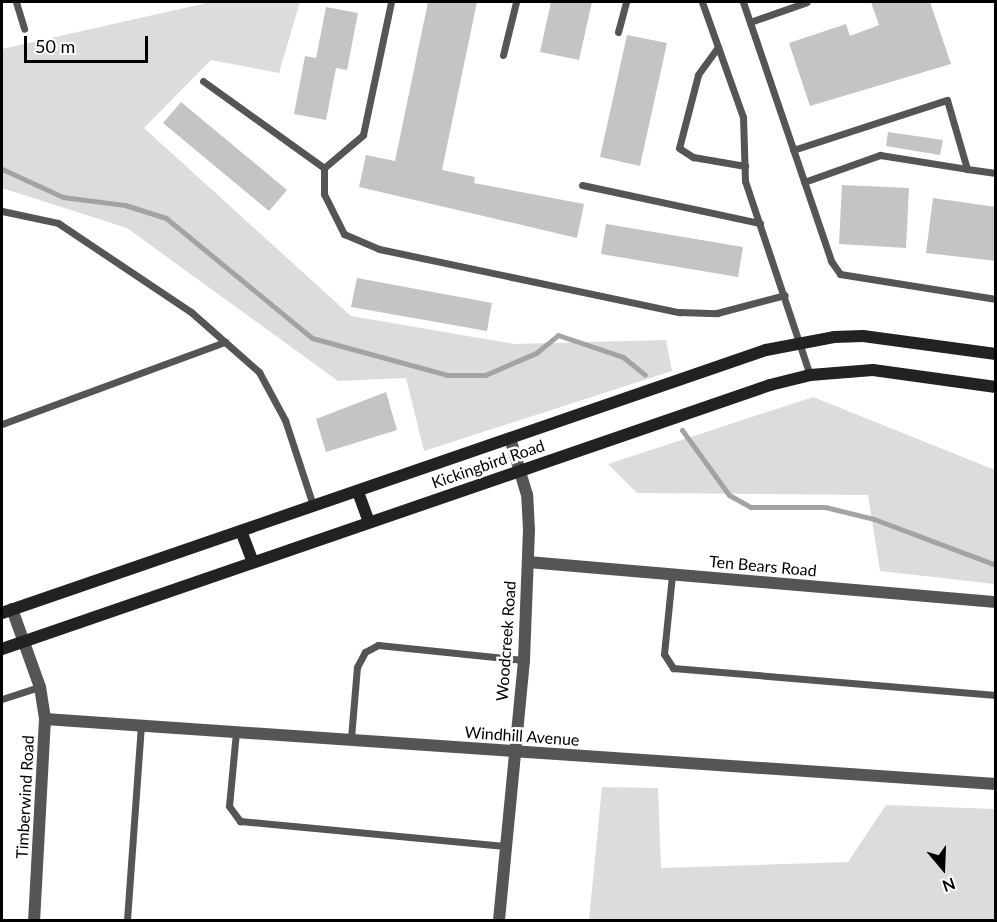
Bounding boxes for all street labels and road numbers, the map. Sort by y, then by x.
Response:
street label: Kickingbird Road [429,436,547,492]
street label: Ten Bears Road [708,552,818,580]
street label: Woodcreek Road [492,580,520,702]
street label: Windhill Avenue [464,722,580,750]
street label: Timberwind Road [12,735,38,859]

